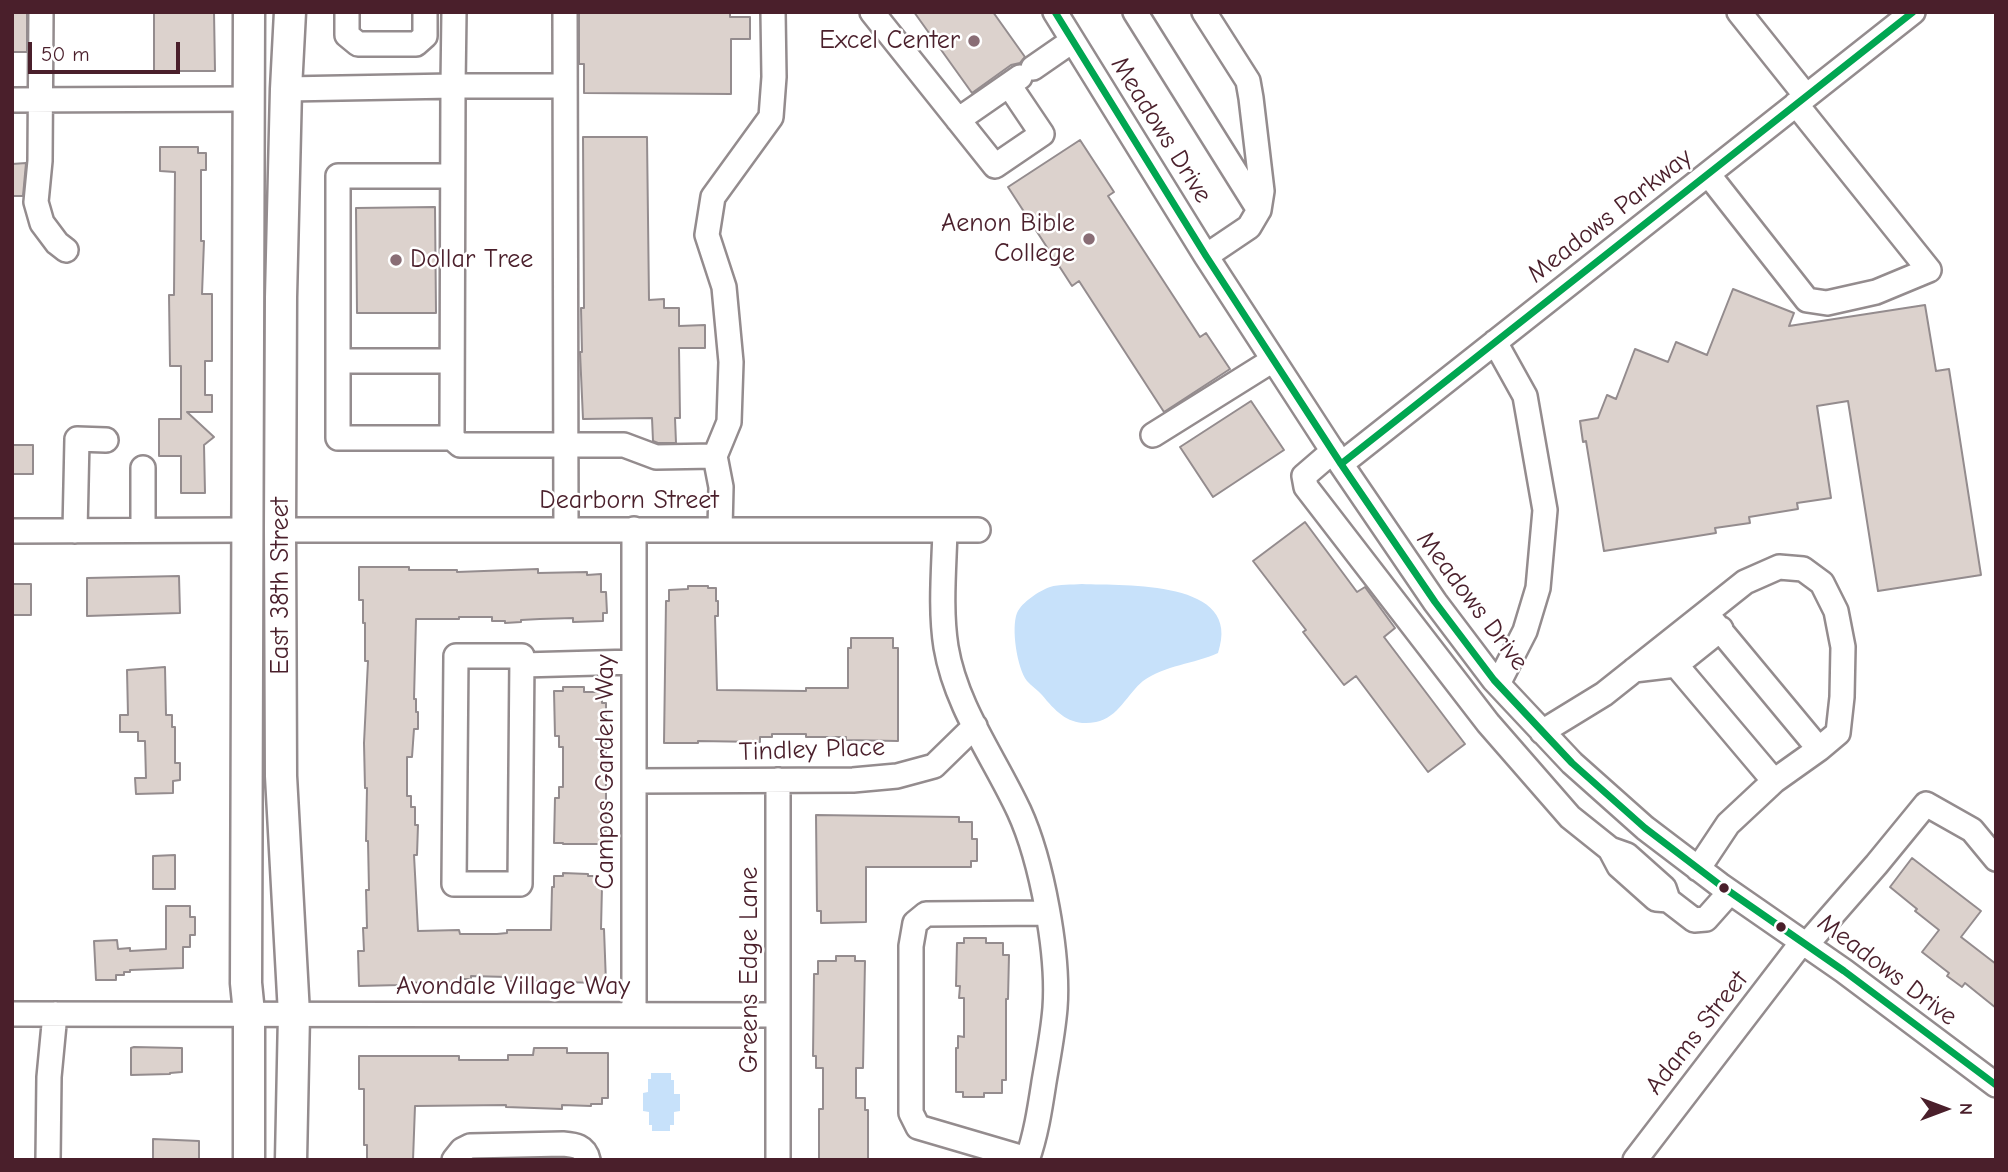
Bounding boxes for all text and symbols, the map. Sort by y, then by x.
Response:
place label: Excel Center [819,25,960,57]
scale bar [32,28,184,72]
marker: Excel Center [966,33,982,49]
text: 50 m [41,42,90,66]
street label: Meadows Drive [1104,51,1218,209]
street label: Meadows Parkway [1521,142,1699,290]
place label: Aenon Bible College [941,208,1075,270]
marker: Aenon Bible College [1081,231,1097,247]
place label: Dollar Tree [410,244,533,276]
marker: Dollar Tree [388,252,404,268]
street label: Dearborn Street [539,485,719,517]
street label: East 38th Street [265,497,297,675]
street label: Meadows Drive [1409,525,1535,677]
street label: Campos Garden Way [590,654,622,890]
street label: Tindley Place [739,732,885,768]
street label: Greens Edge Lane [734,867,766,1073]
unlabelled marker [1717,881,1731,895]
street label: Meadows Drive [1811,907,1963,1033]
unlabelled marker [1774,920,1788,934]
street label: Adams Street [1639,965,1755,1101]
street label: Avondale Village Way [396,971,630,1003]
north arrow [1910,1074,1980,1144]
text: N [1955,1103,1977,1115]

